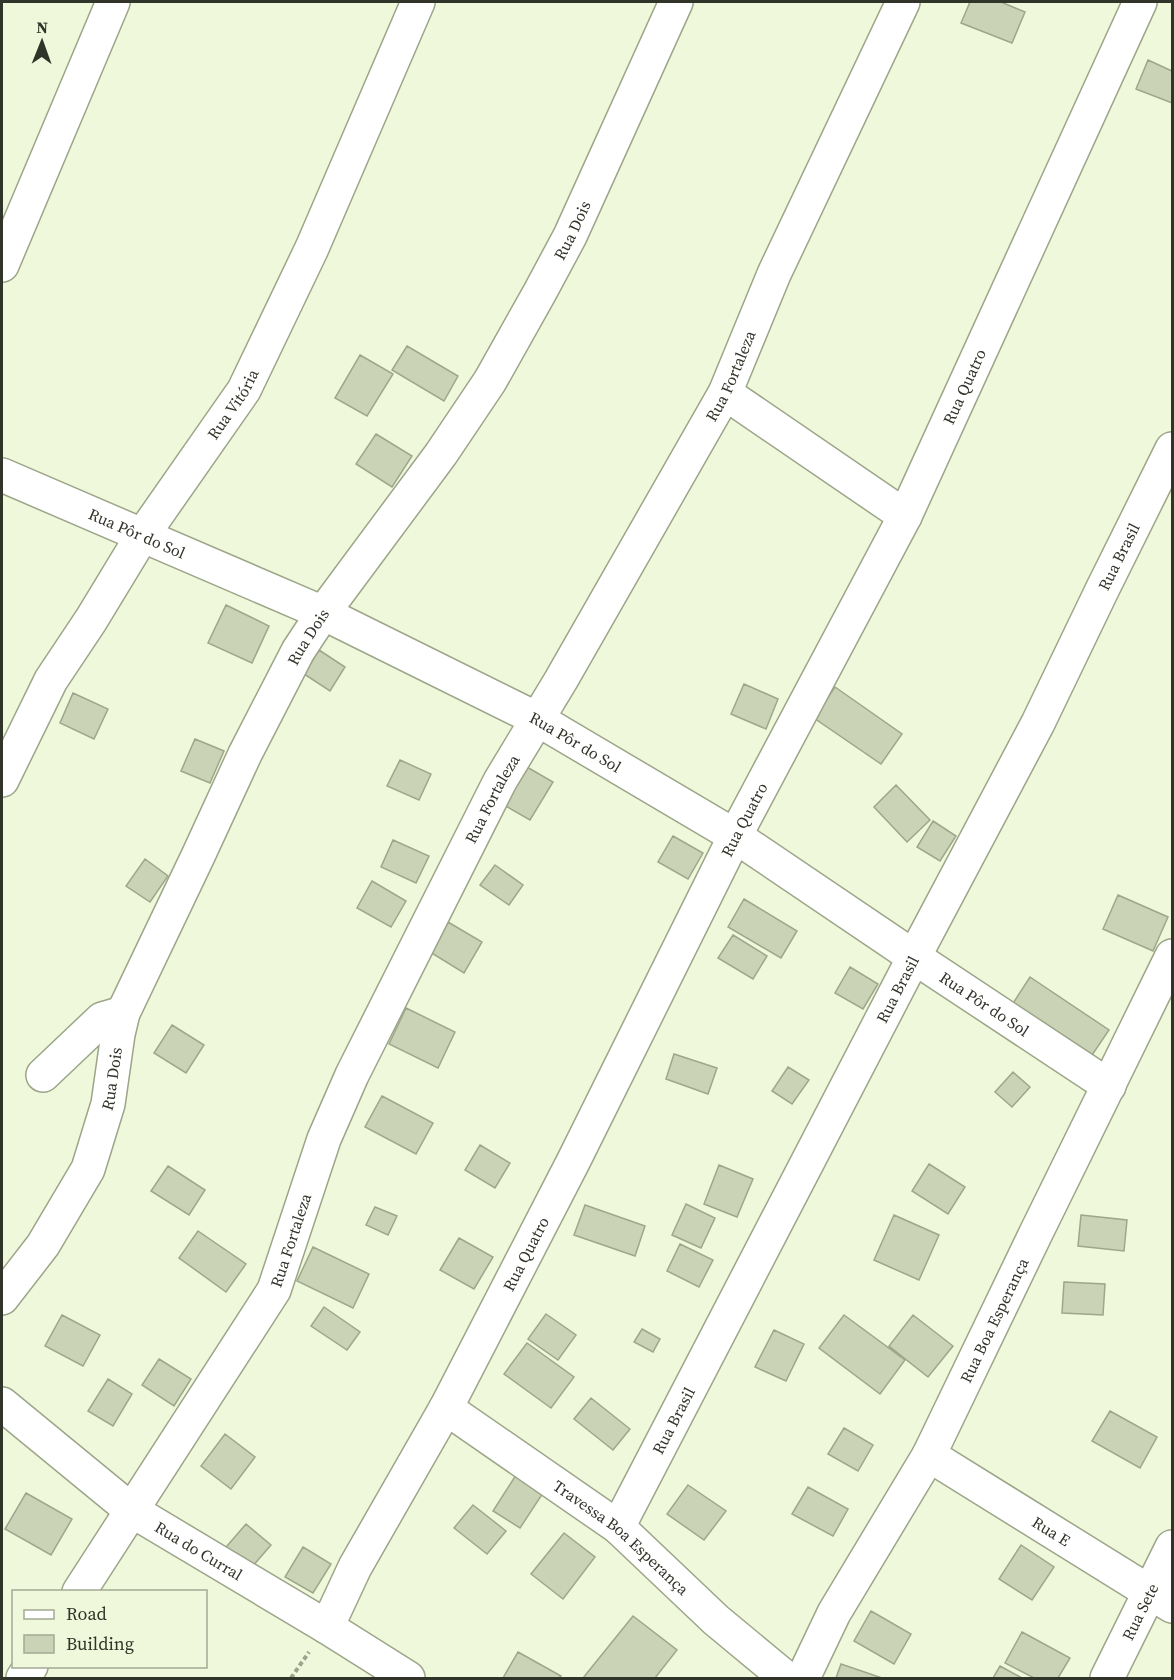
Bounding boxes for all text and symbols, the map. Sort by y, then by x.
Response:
north arrow [12,12,72,72]
text: N [36,16,49,38]
street label: Rua Dois [548,197,596,264]
street label: Rua Fortaleza [700,326,761,425]
street label: Rua Quatro [937,345,991,428]
street label: Rua Vitória [202,365,264,444]
street label: Rua Pôr do Sol [85,503,189,564]
street label: Rua Brasil [1093,519,1145,594]
street label: Rua Dois [282,604,334,669]
street label: Rua Pôr do Sol [526,706,626,778]
street label: Rua Fortaleza [459,750,525,847]
street label: Rua Quatro [715,778,773,860]
street label: Rua Brasil [871,952,924,1027]
street label: Rua Pôr do Sol [936,966,1034,1041]
street label: Rua Dois [96,1046,127,1113]
street label: Rua Fortaleza [265,1190,317,1290]
street label: Rua Quatro [497,1213,554,1295]
street label: Rua Boa Esperança [954,1253,1034,1386]
street label: Rua Brasil [647,1383,700,1458]
street label: Travessa Boa Esperança [549,1475,694,1600]
street label: Rua E [1028,1511,1075,1551]
street label: Rua do Curral [151,1516,247,1585]
street label: Rua Sete [1116,1579,1163,1644]
legend [12,1590,207,1668]
text: Road [66,1601,107,1626]
text: Building [66,1631,134,1656]

